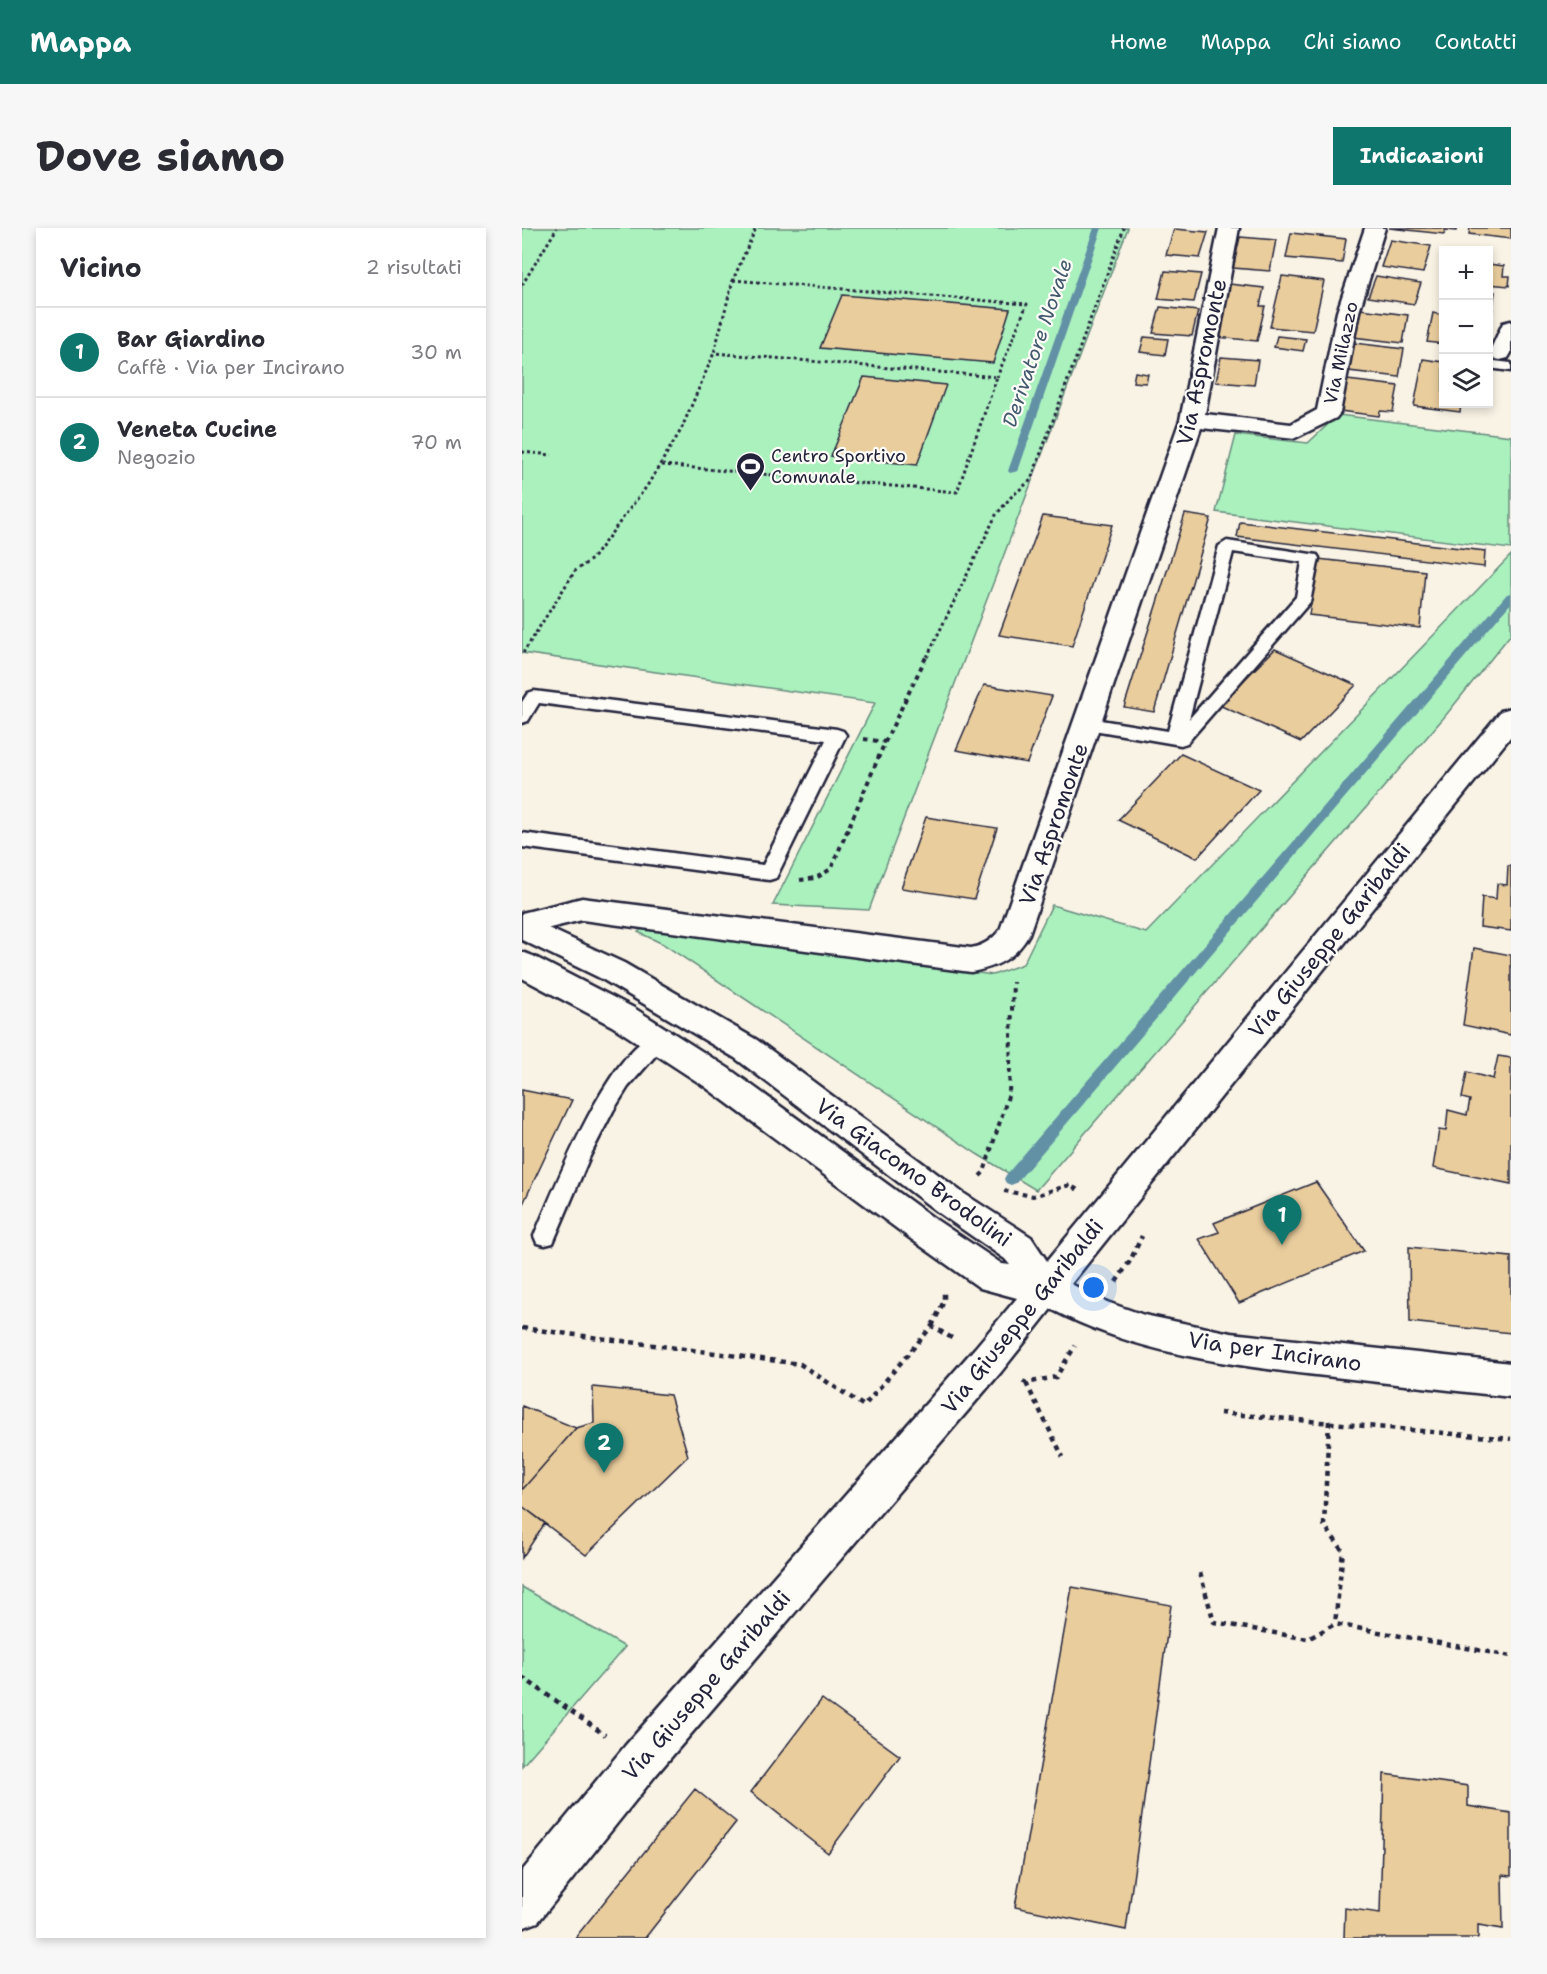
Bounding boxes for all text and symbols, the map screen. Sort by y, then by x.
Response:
text: Mappa [30,23,131,61]
text: Home [1110,28,1168,56]
text: Mappa [1201,28,1271,56]
text: Chi siamo [1304,28,1401,56]
text: Contatti [1434,28,1517,56]
button: Indicazioni [1333,127,1511,185]
text: Dove siamo [36,128,285,184]
map controls [1439,246,1493,408]
button: + [1439,246,1493,300]
text: Vicino [60,250,142,285]
text: 2 risultati [366,254,462,280]
water label: Derivatore Novale [996,256,1078,430]
street label: Via Aspromonte [1170,276,1233,448]
street label: Via Milazzo [1318,299,1364,407]
button: − [1439,300,1493,354]
text: Bar Giardino [117,325,265,354]
text: 1 [75,339,84,365]
text: 30 m [410,339,462,365]
text: Caffè · Via per Incirano [117,354,345,380]
button: layers [1439,354,1493,408]
text: Veneta Cucine [117,415,277,444]
text: 2 [73,429,87,455]
text: 70 m [410,429,462,455]
text: Negozio [117,444,196,470]
place label: Centro Sportivo Comunale [771,444,906,489]
sports icon: Centro Sportivo Comunale [734,450,766,492]
street label: Via Aspromonte [1012,739,1095,909]
street label: Via Giuseppe Garibaldi [1242,837,1417,1044]
street label: Via Giacomo Brodolini [810,1091,1018,1253]
pin: 1 [1262,1196,1302,1245]
street label: Via Giuseppe Garibaldi [935,1213,1110,1420]
your location [1079,1273,1108,1302]
street label: Via per Incirano [1186,1325,1363,1378]
pin: 2 [584,1424,623,1473]
street label: Via Giuseppe Garibaldi [616,1584,797,1787]

